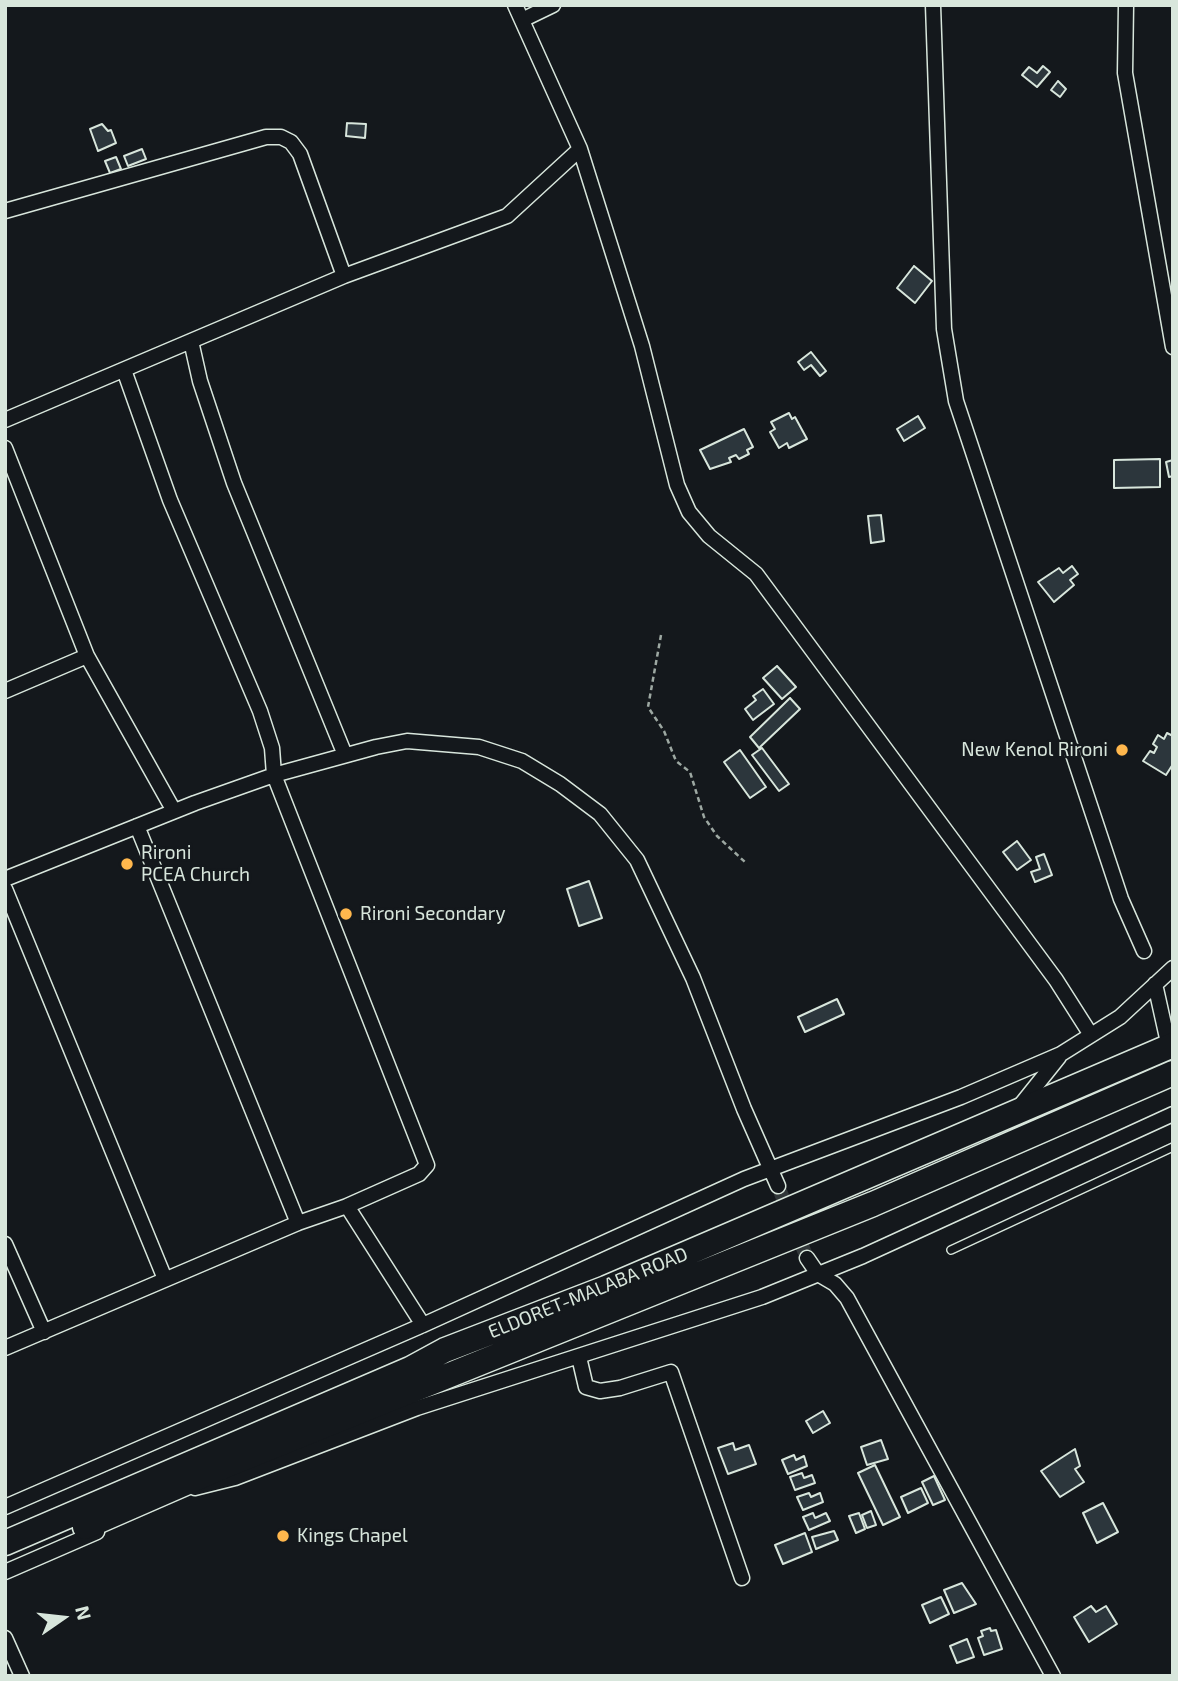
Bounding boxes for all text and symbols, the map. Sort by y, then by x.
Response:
place label: New Kenol Rironi [961,739,1108,761]
marker: New Kenol Rironi [1114,742,1130,758]
place label: Rironi PCEA Church [141,842,250,886]
marker: Rironi PCEA Church [119,856,135,872]
place label: Rironi Secondary [360,903,505,925]
marker: Rironi Secondary [338,906,354,922]
street label: ELDORET-MALABA ROAD [485,1242,691,1344]
place label: Kings Chapel [297,1525,408,1547]
marker: Kings Chapel [275,1528,291,1544]
north arrow [28,1583,98,1653]
text: N [71,1603,97,1622]

